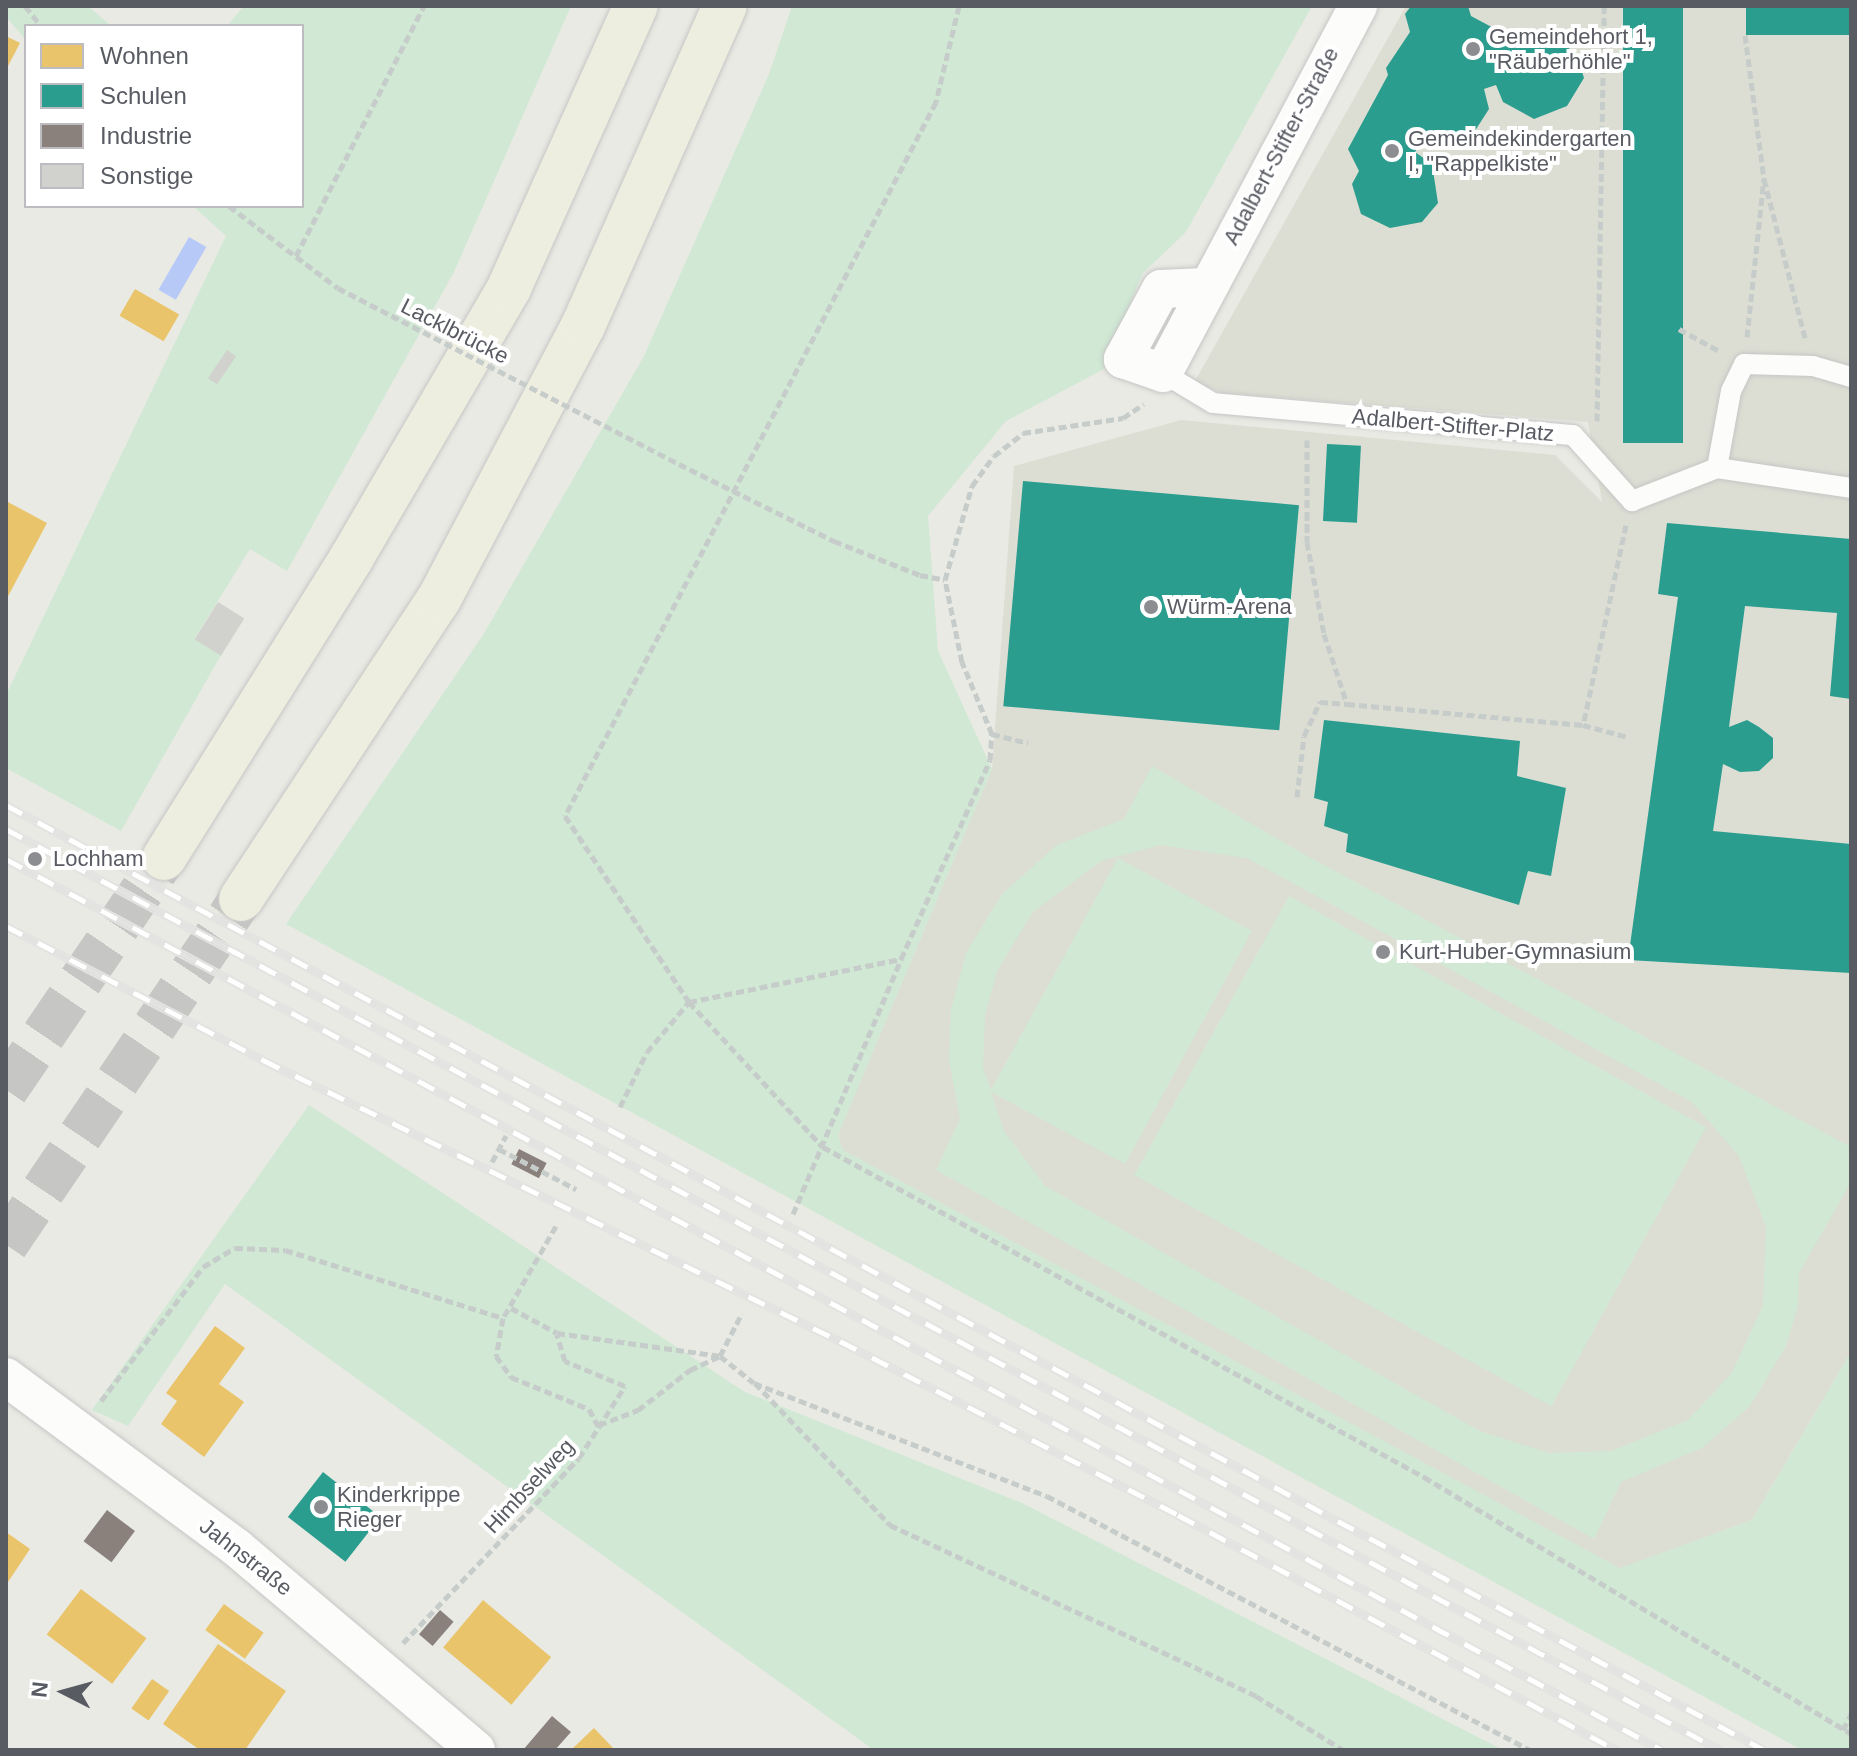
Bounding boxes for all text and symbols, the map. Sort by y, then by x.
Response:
place label: Gemeindehort 1, "Räuberhöhle" [1489,23,1653,74]
legend [24,24,304,208]
marker: Gemeindehort 1, "Räuberhöhle" [1464,40,1482,58]
text: Wohnen [100,42,189,69]
street label: Adalbert-Stifter-Straße [1218,43,1344,249]
text: Schulen [100,82,187,109]
text: Industrie [100,122,192,149]
place label: Gemeindekindergarten I, "Rappelkiste" [1408,125,1632,176]
marker: Gemeindekindergarten I, "Rappelkiste" [1383,142,1401,160]
text: Sonstige [100,162,193,189]
street label: Lacklbrücke [397,293,513,369]
street label: Adalbert-Stifter-Platz [1351,403,1555,447]
place label: Würm-Arena [1167,594,1292,620]
marker: Würm-Arena [1142,598,1160,616]
place label: Lochham [53,846,144,872]
marker: Lochham [24,848,46,870]
place label: Kurt-Huber-Gymnasium [1399,939,1631,965]
marker: Kurt-Huber-Gymnasium [1374,943,1392,961]
street label: Himbselweg [478,1433,580,1539]
place label: Kinderkrippe Rieger [337,1481,461,1532]
marker: Kinderkrippe Rieger [312,1498,330,1516]
street label: Jahnstraße [195,1513,297,1601]
north arrow [24,1652,104,1732]
text: N [26,1680,53,1699]

